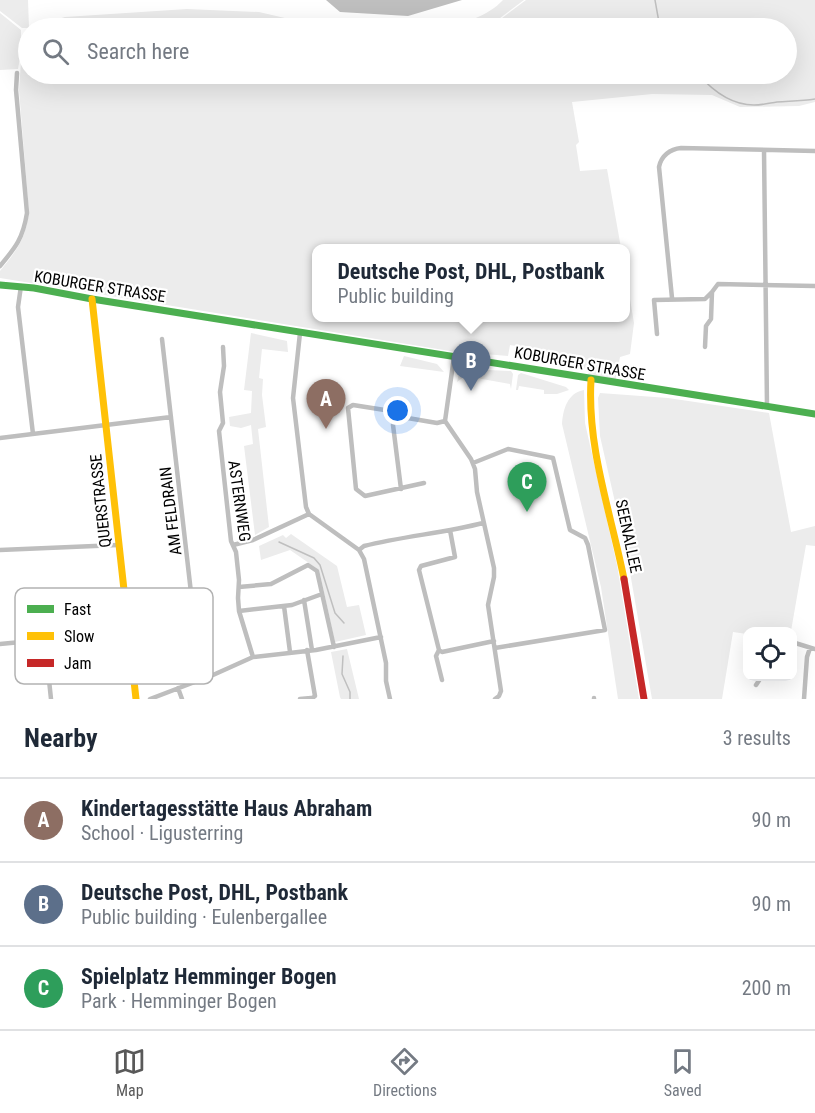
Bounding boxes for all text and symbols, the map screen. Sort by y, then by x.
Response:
search box [18,18,797,84]
icon: search [39,35,72,68]
text: Search here [87,39,189,64]
popup [312,244,630,322]
text: Deutsche Post, DHL, Postbank [337,259,605,284]
street label: KOBURGER STRASSE [33,267,167,306]
text: Public building [337,284,454,308]
pin: B [452,342,490,391]
street label: KOBURGER STRASSE [513,343,647,384]
pin: A [306,380,346,429]
your location [383,396,412,425]
street label: QUERSTRASSE [86,453,115,549]
street label: ASTERNWEG [224,459,255,543]
pin: C [508,462,546,512]
street label: AM FELDRAIN [156,466,185,556]
street label: SEENALLEE [611,498,646,575]
legend [15,588,213,684]
text: Fast [64,600,91,619]
text: Slow [64,627,94,646]
map controls [743,627,797,681]
button: locate [743,627,797,681]
text: Jam [64,654,91,673]
text: Nearby [24,723,98,753]
text: 3 results [723,726,791,750]
text: Kindertagesstätte Haus Abraham [81,796,372,821]
text: A [38,808,49,832]
text: 90 m [752,808,791,832]
text: School · Ligusterring [81,821,243,845]
text: Deutsche Post, DHL, Postbank [81,880,348,905]
text: B [38,892,49,916]
text: 90 m [752,892,791,916]
text: Public building · Eulenbergallee [81,905,327,929]
text: Spielplatz Hemminger Bogen [81,964,337,989]
text: C [38,976,49,1000]
text: 200 m [742,976,791,1000]
text: Park · Hemminger Bogen [81,989,277,1013]
tab: Map [113,1045,146,1100]
tab: Directions [373,1045,437,1100]
tab: Saved [664,1045,702,1100]

